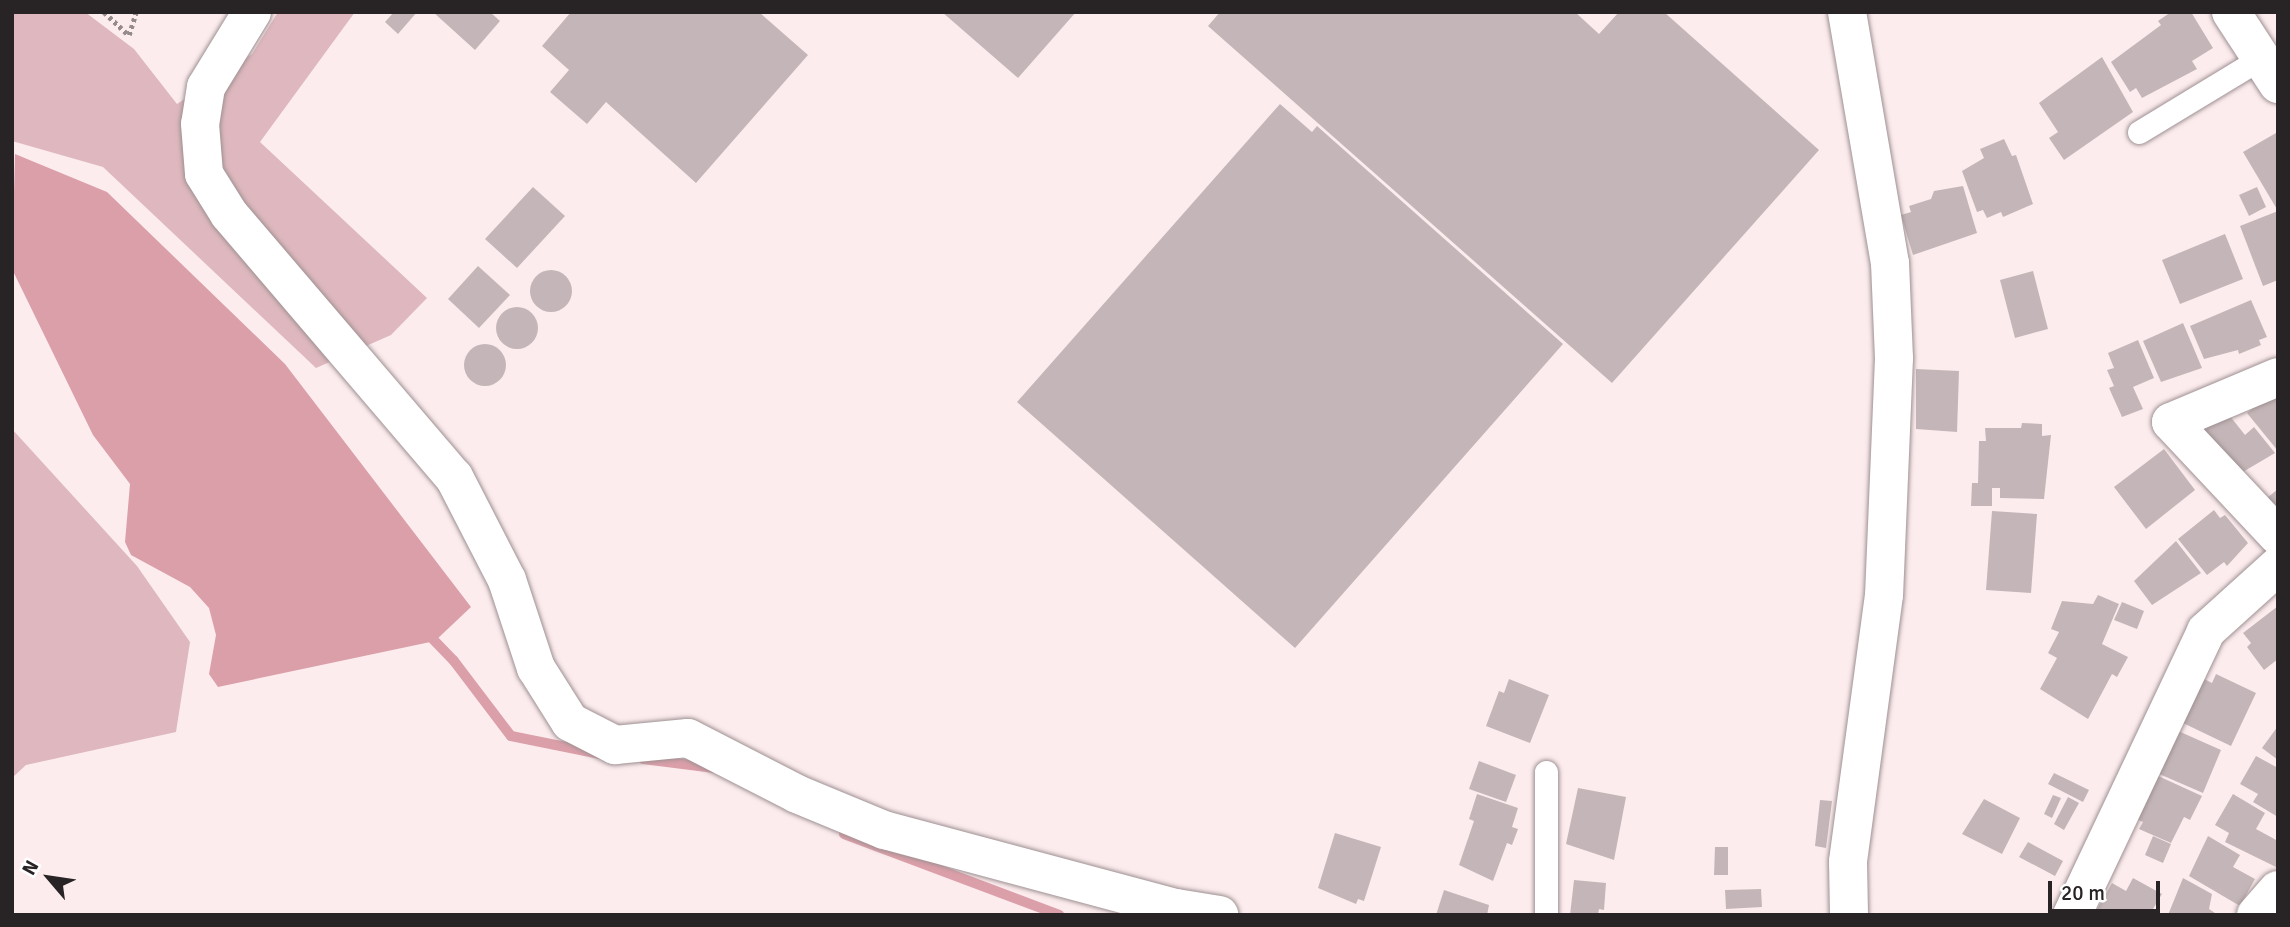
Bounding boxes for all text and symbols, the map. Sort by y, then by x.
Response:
north arrow [14,843,84,913]
text: N [17,856,44,879]
scale bar [2052,867,2164,911]
text: 20 m [2061,880,2105,906]

